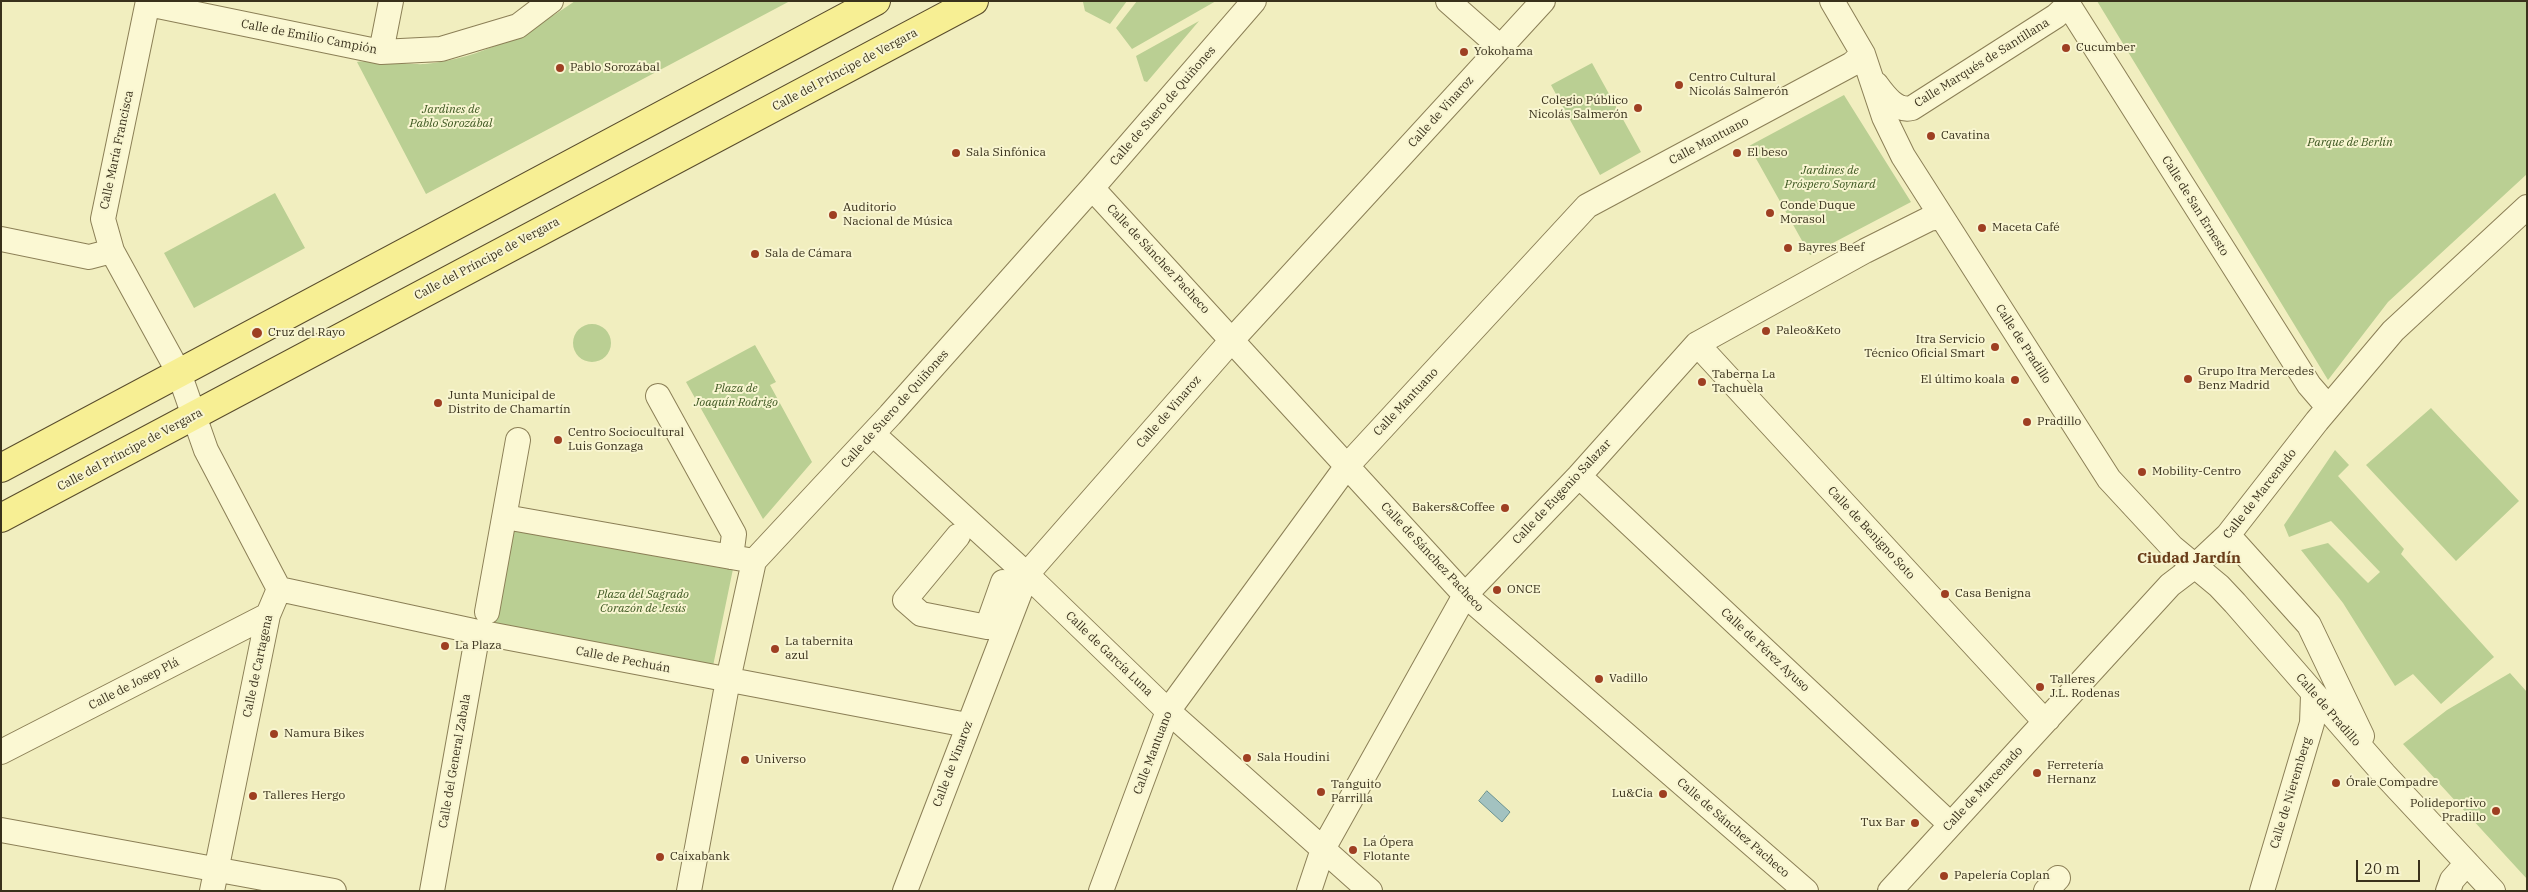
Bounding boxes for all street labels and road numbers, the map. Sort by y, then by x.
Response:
street label: Calle Marqués de Santillana [1912,15,2052,111]
street label: Calle de Emilio Campión [240,17,378,57]
street label: Calle del Príncipe de Vergara [770,26,920,114]
street label: Calle de Suero de Quiñones [1107,43,1219,169]
street label: Calle de Vinaroz [1405,73,1477,151]
street label: Calle María Francisca [97,89,137,211]
street label: Calle Mantuano [1667,114,1751,168]
street label: Calle de San Ernesto [2158,153,2232,259]
street label: Calle de Sánchez Pacheco [1104,201,1212,317]
street label: Calle del Príncipe de Vergara [412,215,562,303]
street label: Calle de Pradillo [1992,302,2054,386]
street label: Calle de Suero de Quiñones [838,347,952,471]
street label: Calle Mantuano [1371,365,1441,439]
street label: Calle de Vinaroz [1134,373,1204,451]
street label: Calle del Príncipe de Vergara [55,406,205,494]
street label: Calle de Eugenio Salazar [1510,437,1614,547]
street label: Calle de Marcenado [2220,446,2300,542]
street label: Calle de Benigno Soto [1824,484,1918,582]
street label: Calle de Sánchez Pacheco [1378,499,1486,615]
street label: Calle de Pérez Ayuso [1718,605,1812,695]
street label: Calle de García Luna [1062,609,1156,699]
street label: Calle de Cartagena [240,613,276,719]
street label: Calle de Pechuán [574,644,672,676]
street label: Calle de Josep Plá [86,655,182,713]
street label: Calle de Pradillo [2293,671,2363,749]
street label: Calle del General Zabala [436,693,474,829]
street label: Calle Mantuano [1131,709,1175,797]
street label: Calle de Vinaroz [930,719,976,809]
street label: Calle de Nieremberg [2267,736,2315,850]
street label: Calle de Marcenado [1940,744,2026,834]
street label: Calle de Sánchez Pacheco [1674,775,1792,881]

